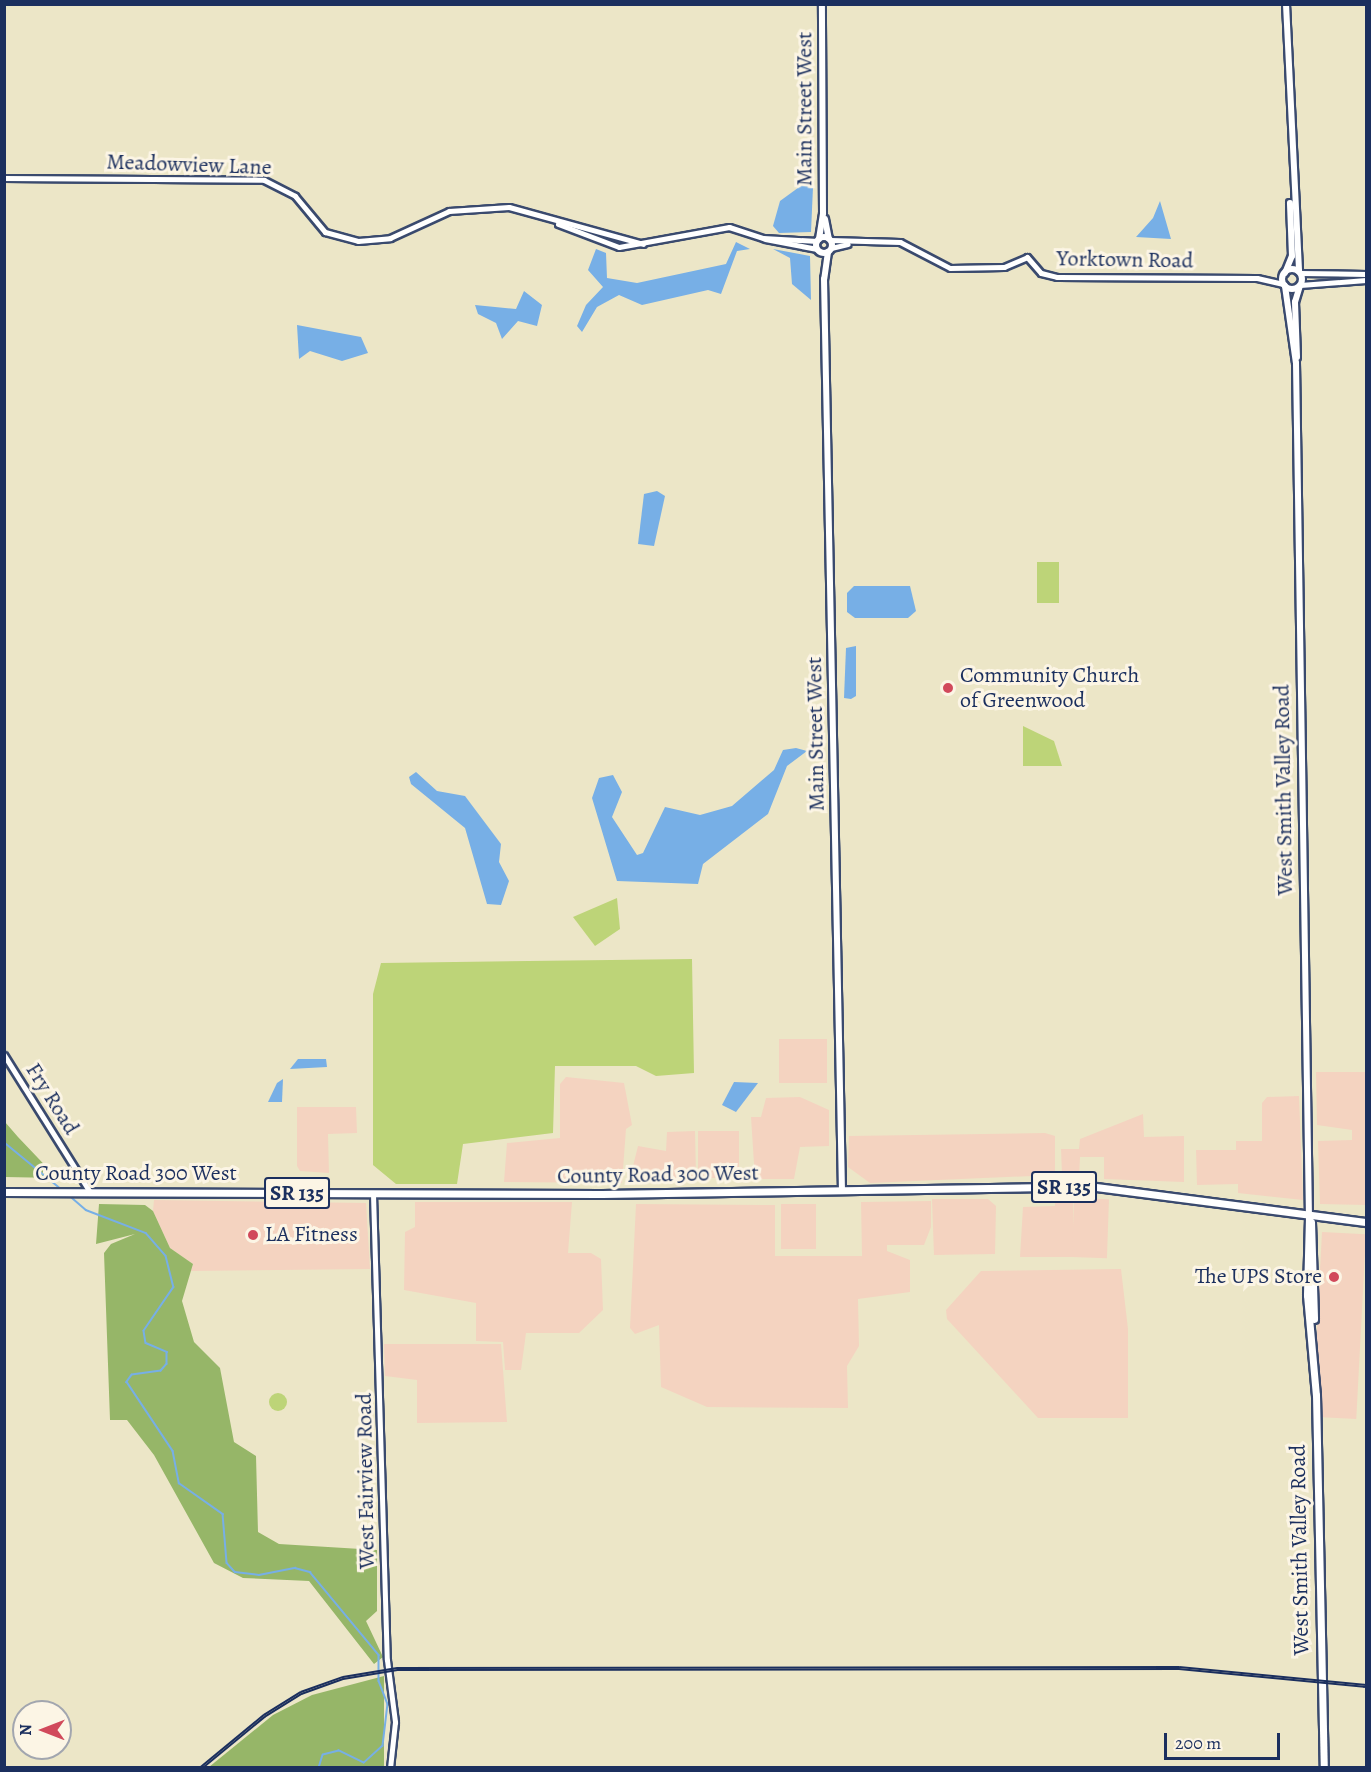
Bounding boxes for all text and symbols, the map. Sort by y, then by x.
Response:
street label: Main Street West [792,32,818,186]
street label: Meadowview Lane [106,149,272,181]
street label: Yorktown Road [1056,246,1194,274]
street label: Main Street West [801,657,831,811]
place label: Community Church of Greenwood [960,662,1139,714]
marker: Community Church of Greenwood [941,681,955,695]
street label: West Smith Valley Road [1269,684,1299,896]
street label: Fry Road [20,1058,84,1140]
street label: County Road 300 West [557,1160,759,1190]
street label: County Road 300 West [35,1161,237,1187]
road number: SR 135 [1031,1169,1097,1205]
road number: SR 135 [264,1175,330,1211]
place label: LA Fitness [265,1222,358,1248]
marker: LA Fitness [246,1228,260,1242]
place label: The UPS Store [1195,1264,1322,1290]
marker: The UPS Store [1327,1270,1341,1284]
street label: West Fairview Road [351,1393,381,1569]
street label: West Smith Valley Road [1285,1444,1315,1656]
north arrow [12,1700,72,1760]
scale bar [1167,1721,1282,1759]
text: N [15,1724,37,1736]
text: 200 m [1175,1731,1221,1755]

